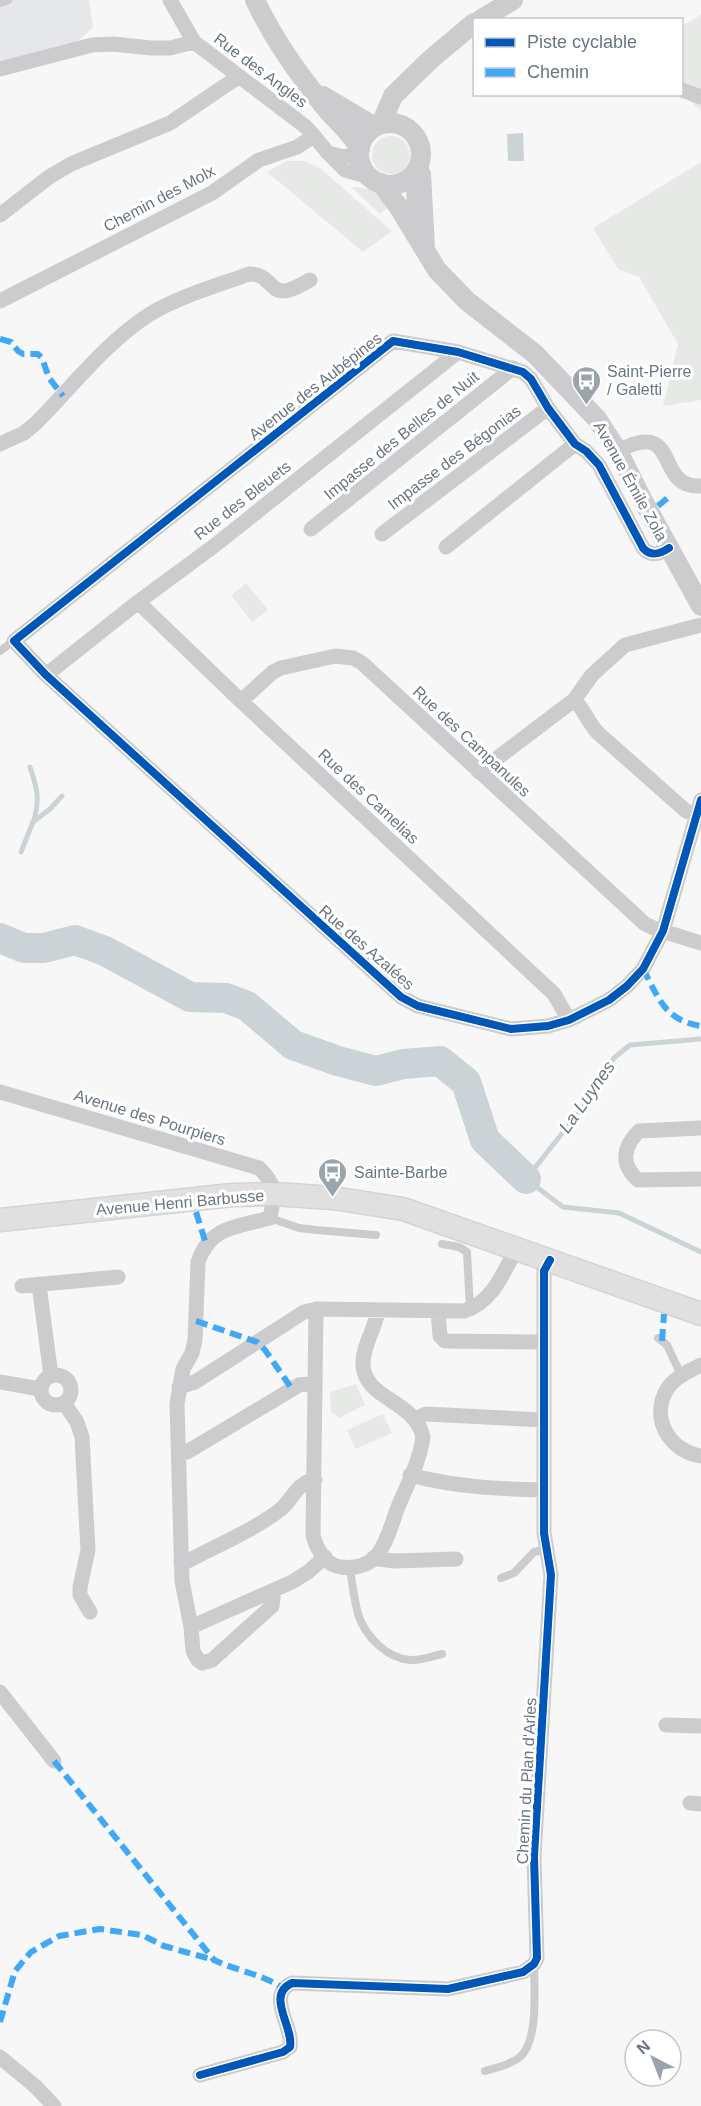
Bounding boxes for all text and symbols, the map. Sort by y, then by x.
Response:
legend [473,18,683,96]
street label: Rue des Angles [211,30,311,111]
text: Piste cyclable [527,32,637,52]
text: Chemin [527,62,589,82]
street label: Chemin des Molx [101,162,218,235]
street label: Avenue des Aubépines [246,329,385,443]
place label: Saint-Pierre / Galetti [607,363,692,398]
bus stop icon: Saint-Pierre / Galetti [570,364,602,406]
street label: Impasse des Belles de Nuit [321,367,482,503]
street label: Impasse des Bégonias [385,402,524,513]
street label: Avenue Émile Zola [591,418,671,544]
street label: Rue des Bleuets [191,458,294,543]
street label: Rue des Campanules [410,683,534,800]
street label: Rue des Camelias [315,746,422,847]
street label: Rue des Azalées [316,902,418,993]
water label: La Luynes [555,1057,619,1137]
street label: Avenue des Pourpiers [72,1086,227,1149]
bus stop icon: Sainte-Barbe [317,1156,349,1198]
place label: Sainte-Barbe [354,1164,447,1181]
street label: Avenue Henri Barbusse [95,1187,265,1218]
street label: Chemin du Plan d'Arles [514,1697,539,1865]
north arrow [623,2028,683,2088]
text: N [633,2037,653,2057]

